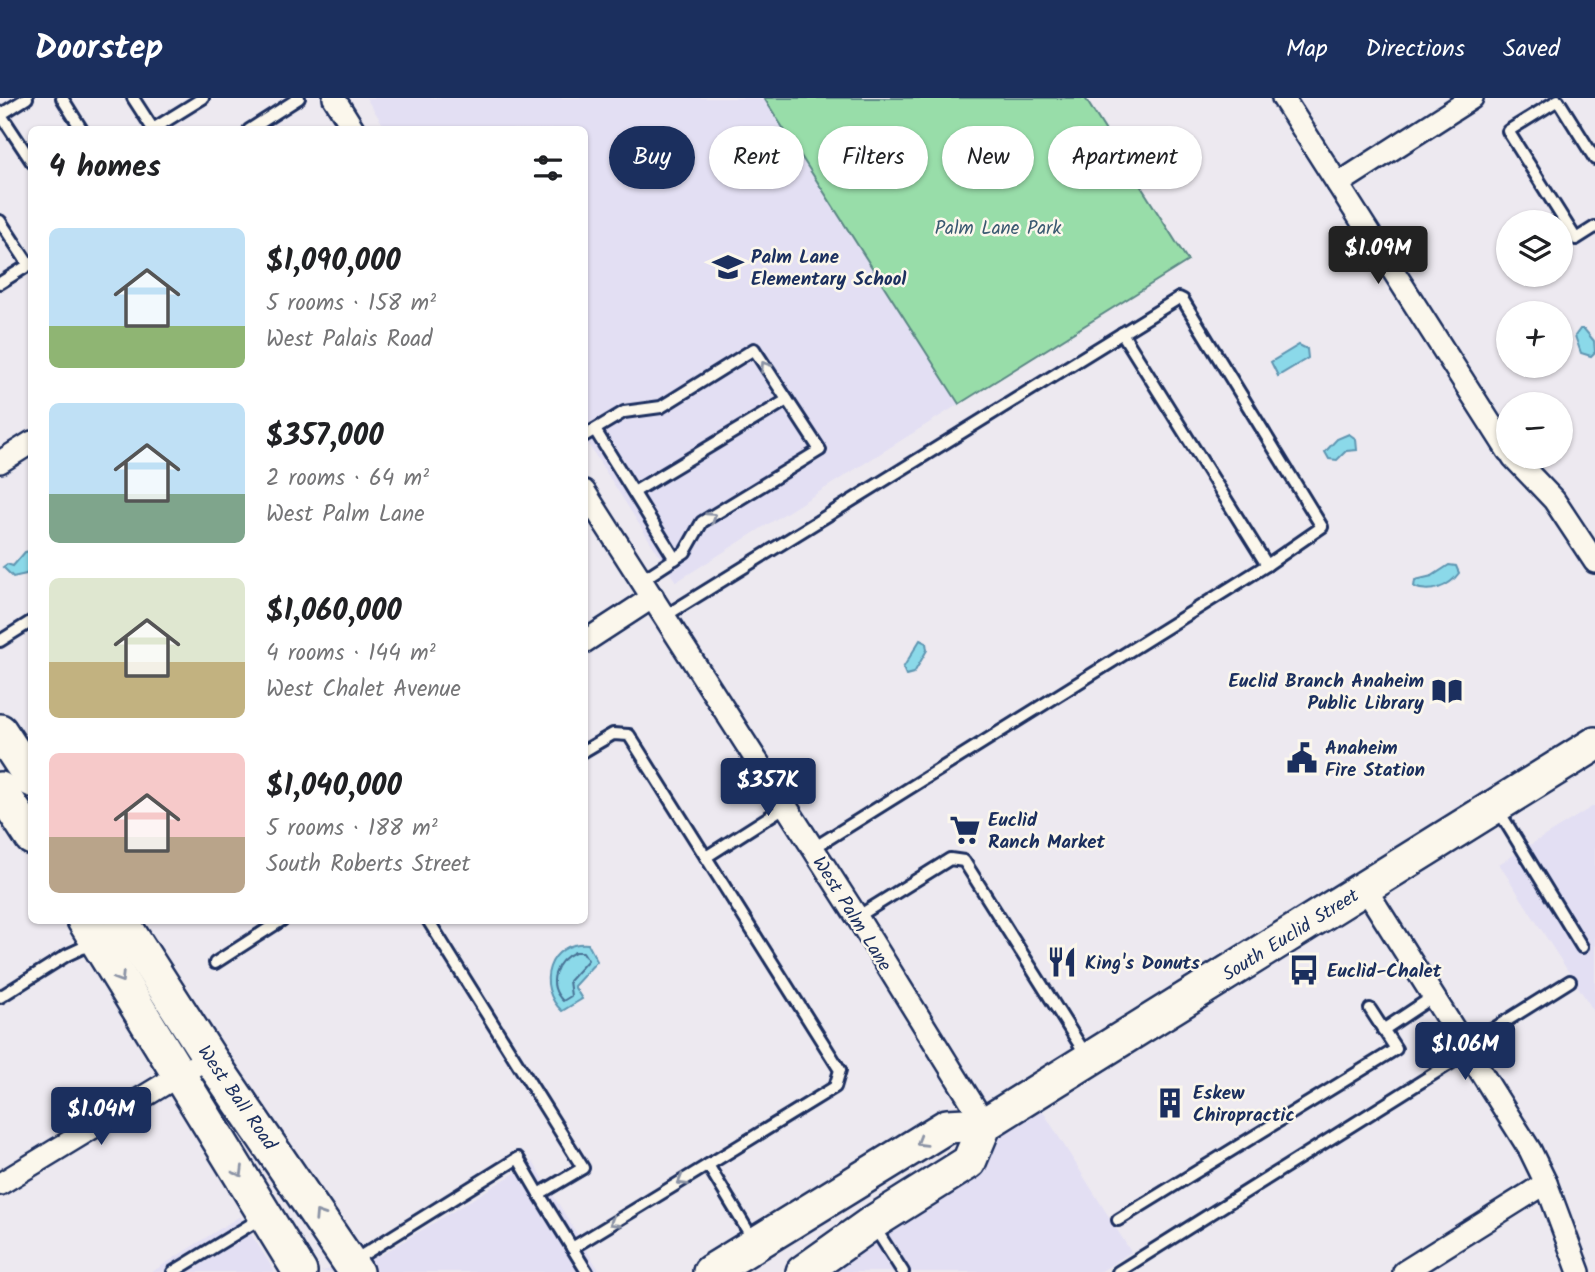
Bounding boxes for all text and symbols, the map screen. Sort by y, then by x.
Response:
text: Doorstep [35,23,163,76]
text: Map [1286,30,1328,69]
text: Directions [1366,30,1465,69]
text: Saved [1503,30,1560,69]
chip: Buy [609,126,695,189]
chip: Rent [709,126,804,189]
chip: Filters [818,126,928,189]
chip: New [942,126,1034,189]
chip: Apartment [1048,126,1202,189]
text: 4 homes [49,144,161,192]
icon: filters [529,149,567,187]
map controls [1496,210,1573,469]
button: layers [1496,210,1573,287]
park label: Palm Lane Park [935,214,1061,244]
pin: $1.09M [1321,226,1435,286]
text: $1.09M [1345,231,1411,267]
text: $1,090,000 [266,238,401,286]
place label: Palm Lane Elementary School [751,243,907,295]
school or university icon: Palm Lane Elementary School [711,250,745,284]
icon: home [105,256,189,340]
text: 5 rooms · 158 m² [266,286,436,322]
button: + [1496,301,1573,378]
text: West Palais Road [266,322,433,358]
one-way arrow [760,360,773,373]
button: − [1496,392,1573,469]
text: $357,000 [266,413,384,461]
icon: home [105,431,189,515]
text: 2 rooms · 64 m² [266,461,429,497]
text: West Palm Lane [266,497,425,533]
one-way arrow [704,512,717,525]
text: $1,060,000 [266,588,402,636]
icon: home [105,606,189,690]
text: 4 rooms · 144 m² [266,636,436,672]
place label: Euclid Branch Anaheim Public Library [1229,667,1424,719]
text: West Chalet Avenue [266,672,461,708]
library icon: Euclid Branch Anaheim Public Library [1430,674,1464,708]
place label: Anaheim Fire Station [1325,734,1425,786]
public building icon: Anaheim Fire Station [1285,741,1319,775]
pin: $357K [719,758,817,818]
text: $1,040,000 [266,763,402,811]
text: $357K [737,763,799,799]
icon: home [105,781,189,865]
place label: Euclid Ranch Market [988,806,1106,858]
text: 5 rooms · 188 m² [266,811,438,847]
supermarket icon: Euclid Ranch Market [948,813,982,847]
text: South Roberts Street [266,847,470,883]
street label: West Palm Lane [804,851,899,978]
street label: South Euclid Street [1217,881,1366,990]
restaurant icon: King's Donuts [1045,945,1079,979]
place label: King's Donuts [1085,949,1200,979]
bus stop icon: Euclid-Chalet [1287,953,1321,987]
place label: Euclid-Chalet [1327,957,1442,987]
one-way arrow [112,971,125,984]
pin: $1.06M [1408,1023,1522,1082]
text: $1.06M [1431,1027,1499,1063]
street label: West Ball Road [189,1039,284,1157]
place label: Eskew Chiropractic [1193,1079,1295,1131]
building icon: Eskew Chiropractic [1153,1086,1187,1120]
pin: $1.04M [44,1088,158,1147]
text: $1.04M [67,1092,135,1128]
one-way arrow [916,1134,929,1147]
one-way arrow [231,1165,244,1178]
one-way arrow [676,1173,689,1186]
one-way arrow [315,1210,327,1223]
one-way arrow [609,1214,622,1227]

